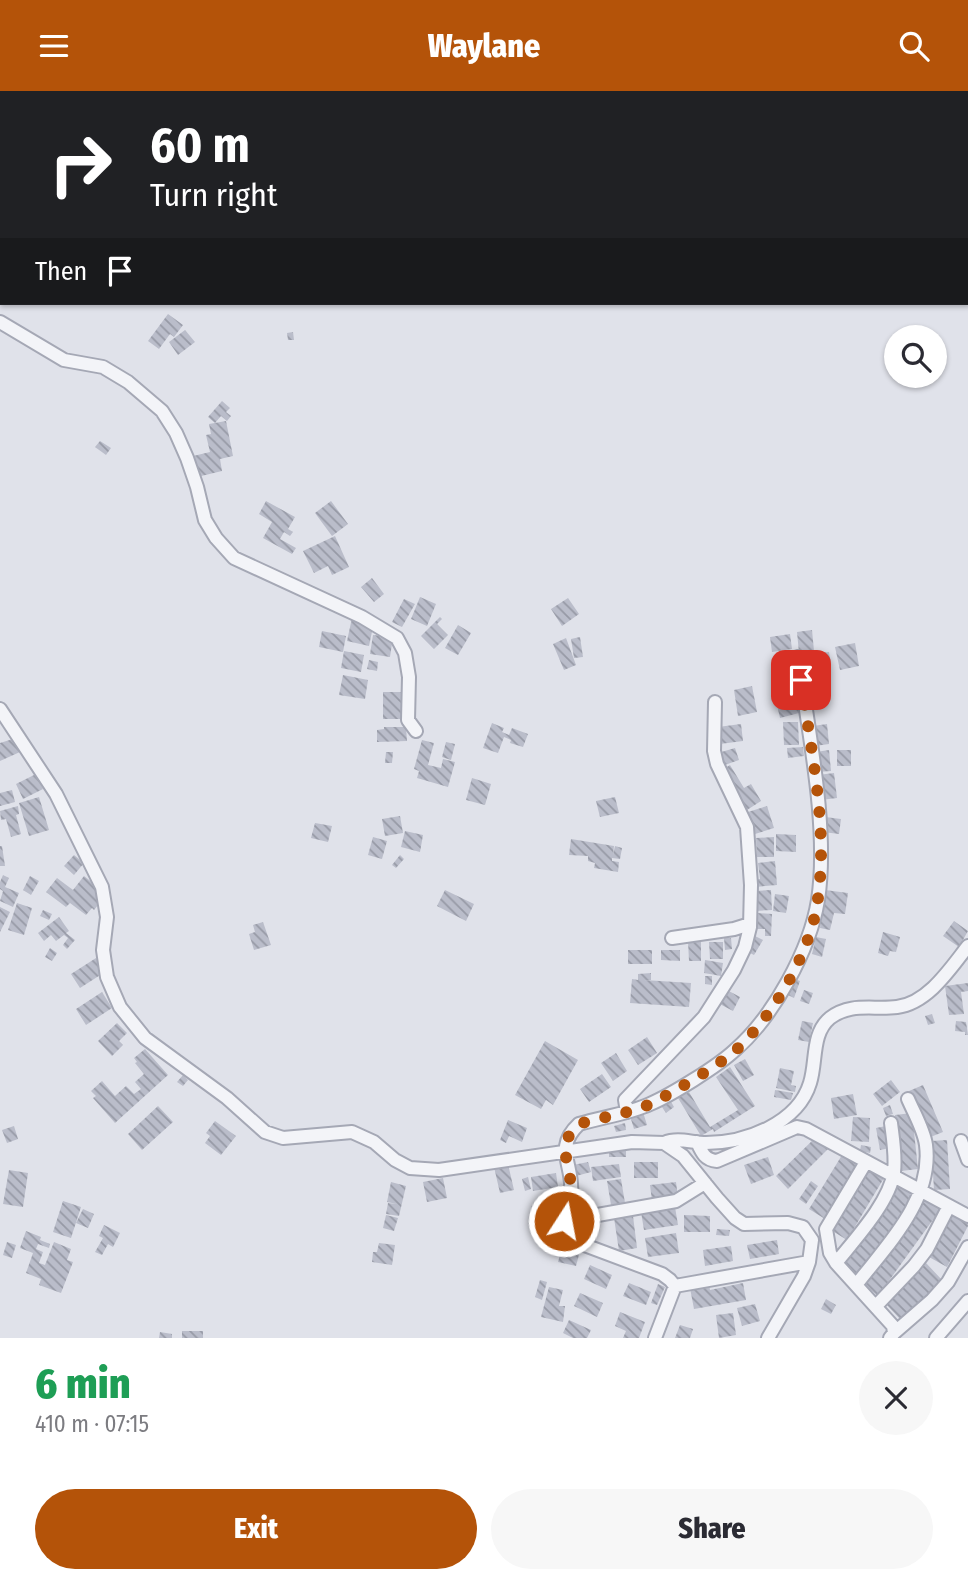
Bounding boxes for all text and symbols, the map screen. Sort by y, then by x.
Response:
icon: menu [35,27,73,65]
text: Waylane [428,27,540,65]
icon: search [895,27,933,65]
text: 60 m [150,116,250,175]
icon: right [35,119,126,210]
text: Turn right [150,176,277,214]
icon: arrive [101,252,139,290]
text: Then [35,256,87,287]
map controls [884,325,947,388]
button: search [884,325,947,388]
pin [771,650,831,710]
icon: arrive [782,661,820,699]
position arrow [527,1184,601,1258]
text: 6 min [35,1359,131,1409]
button: close [859,1361,933,1435]
text: 410 m · 07:15 [35,1410,149,1438]
button: Exit [35,1489,477,1569]
button: Share [491,1489,933,1569]

